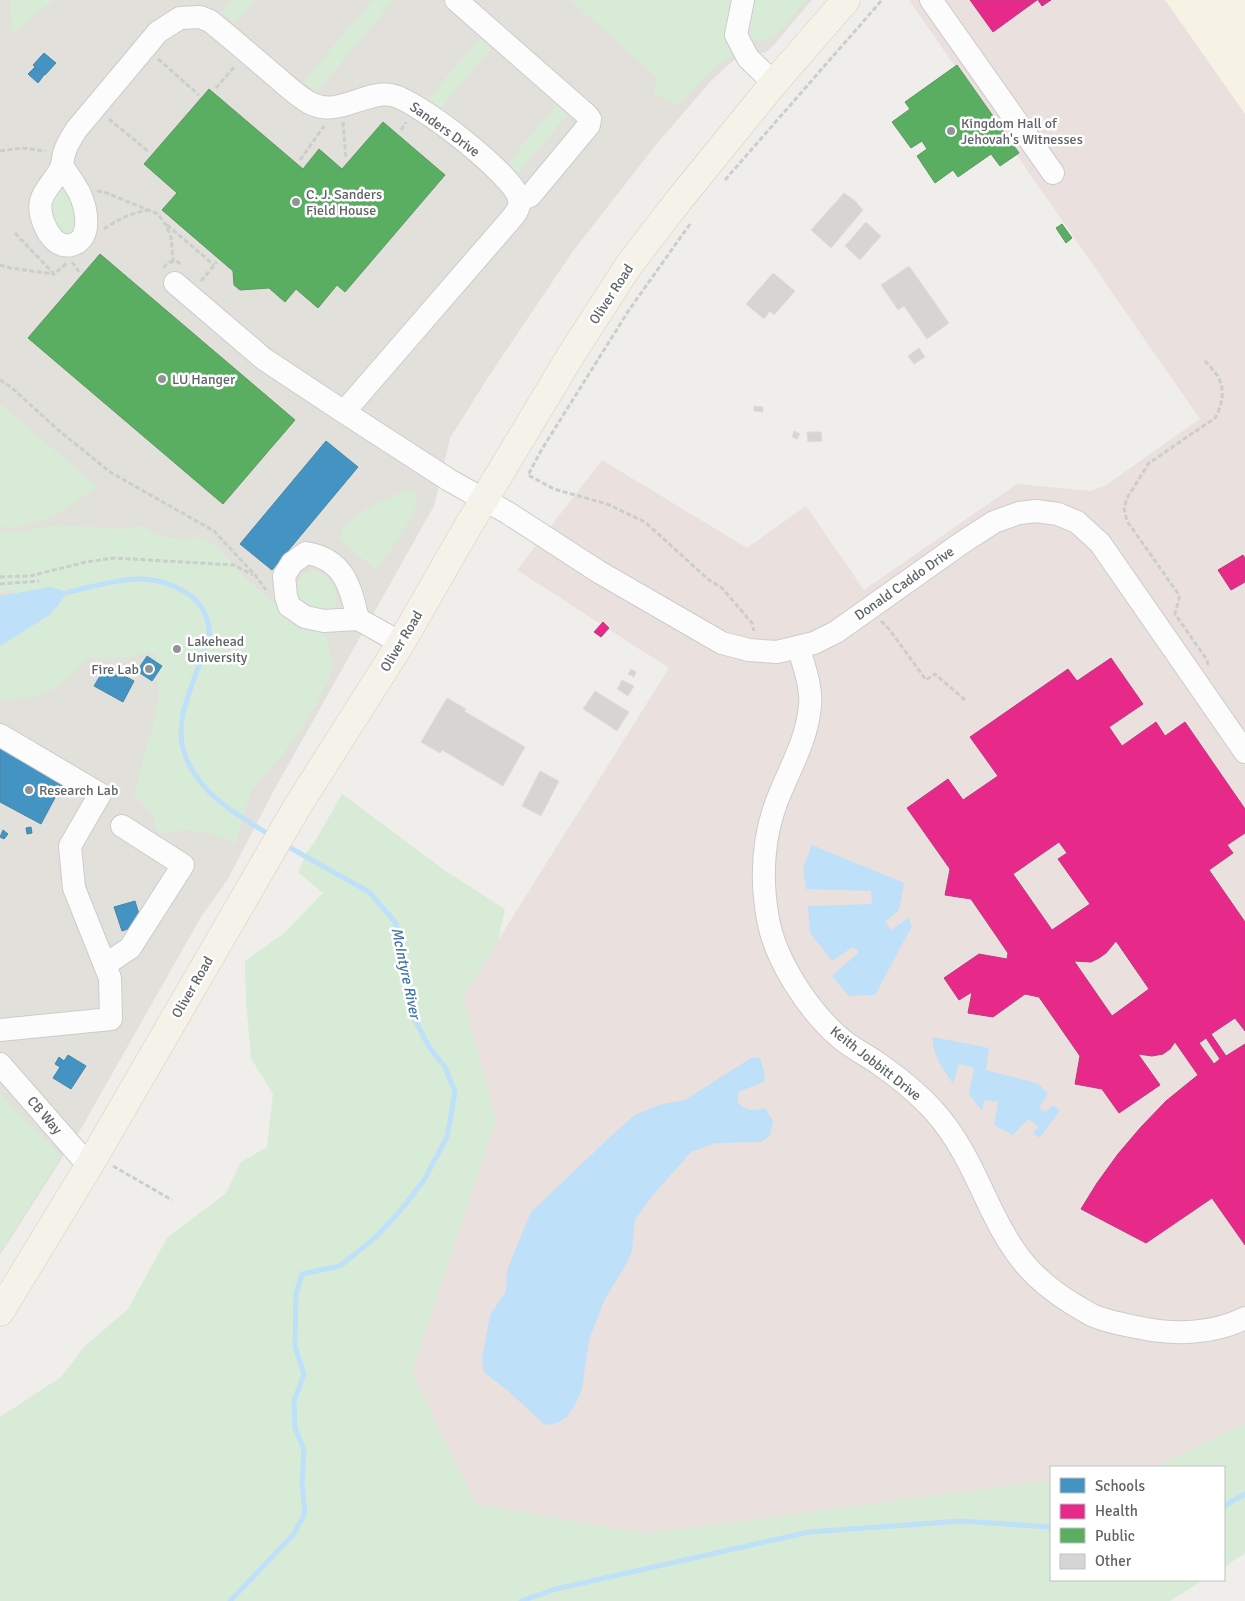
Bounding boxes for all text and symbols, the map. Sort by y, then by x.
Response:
street label: Sanders Drive [406,98,483,161]
place label: Kingdom Hall of Jehovah's Witnesses [961,115,1083,148]
marker: Kingdom Hall of Jehovah's Witnesses [945,125,957,137]
place label: C. J. Sanders Field House [306,186,382,219]
marker: C. J. Sanders Field House [290,196,302,208]
street label: Oliver Road [586,261,637,328]
place label: LU Hanger [172,371,236,388]
marker: LU Hanger [156,373,168,385]
street label: Donald Caddo Drive [851,543,957,624]
street label: Oliver Road [377,608,426,675]
place label: Lakehead University [187,633,248,666]
marker: Lakehead University [171,643,183,655]
place label: Fire Lab [91,661,139,678]
marker: Fire Lab [143,663,155,675]
place label: Research Lab [39,782,118,799]
marker: Research Lab [23,784,35,796]
water label: McIntyre River [388,926,425,1023]
street label: Oliver Road [168,953,217,1021]
street label: Keith Jobbitt Drive [827,1023,925,1104]
street label: CB Way [23,1093,66,1138]
legend [1050,1466,1225,1581]
text: Schools [1095,1477,1146,1495]
text: Health [1095,1502,1138,1520]
text: Public [1095,1527,1135,1545]
text: Other [1095,1552,1132,1570]

